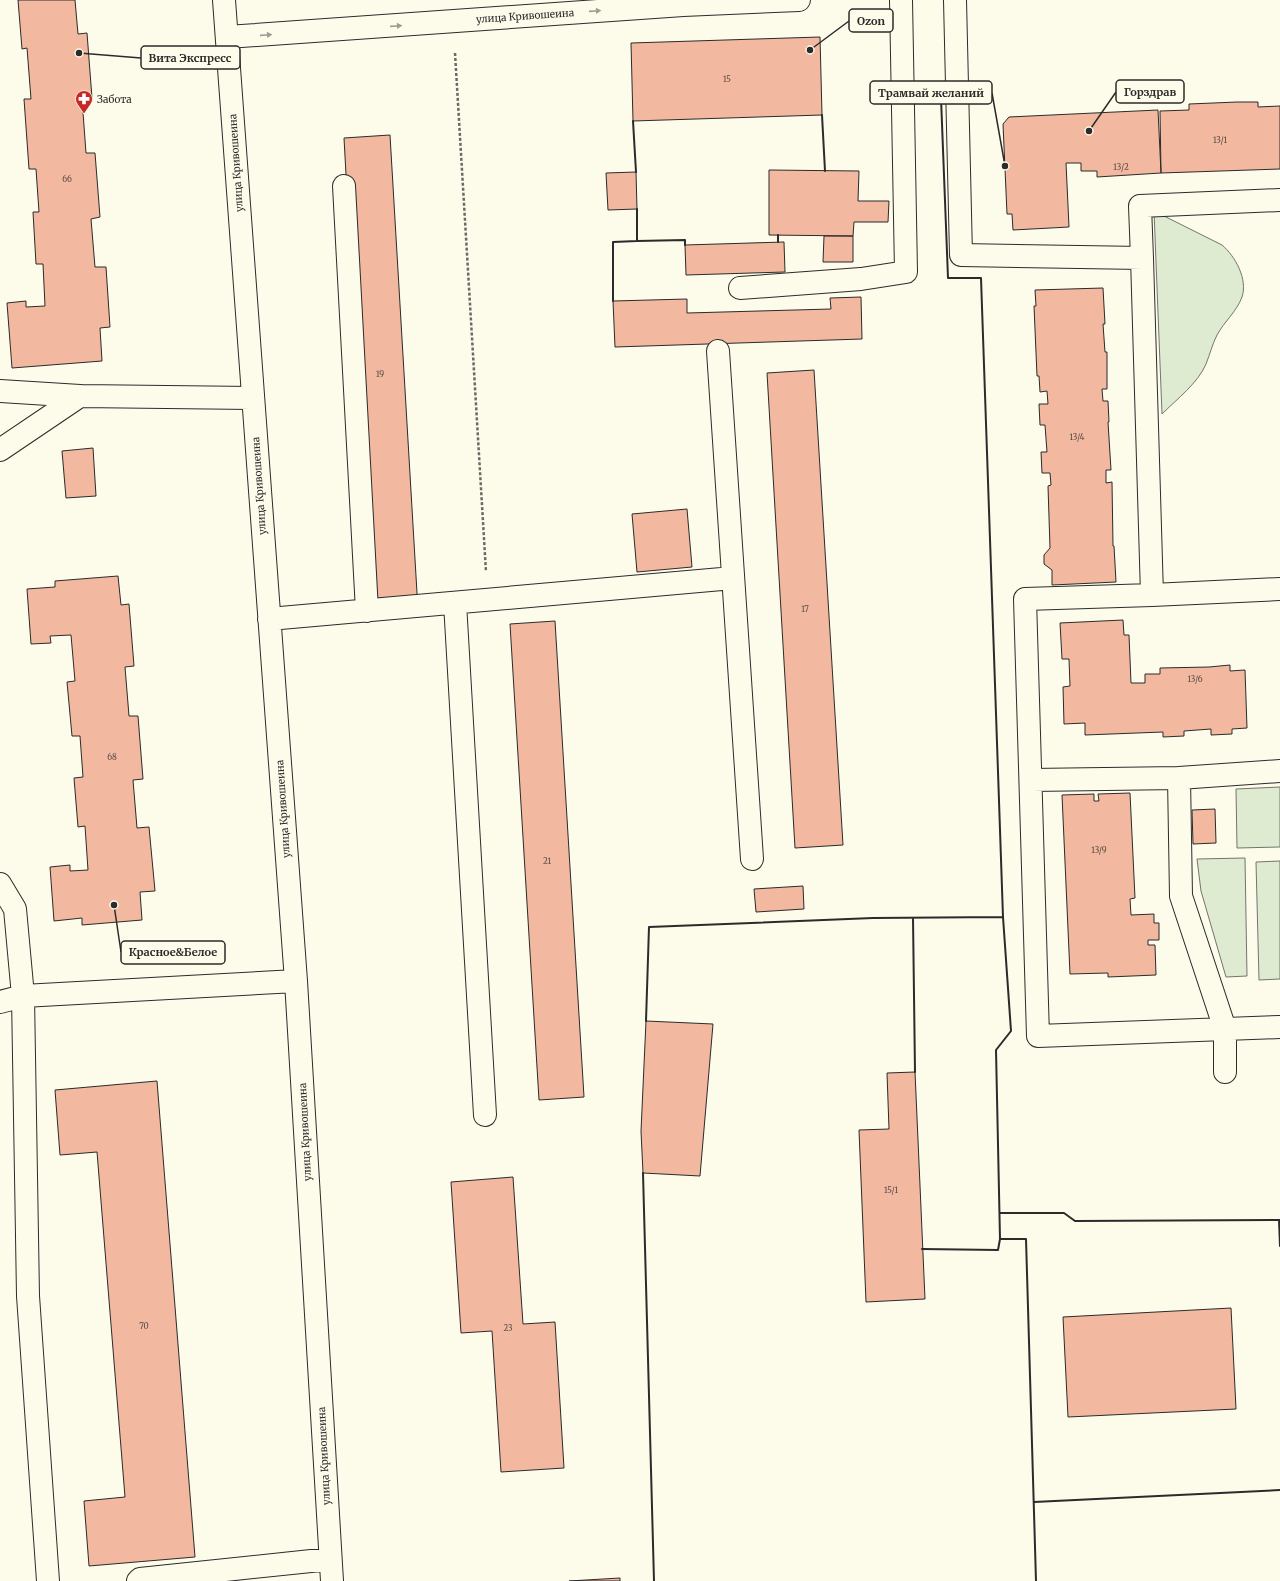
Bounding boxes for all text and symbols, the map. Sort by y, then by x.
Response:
street label: улица Кривошеина [475,6,575,26]
one-way arrow [589,8,601,15]
callout: Ozon [849,9,893,32]
text: Ozon [857,14,886,28]
one-way arrow [389,22,402,29]
one-way arrow [260,31,272,38]
callout: Вита Экспресс [141,46,240,69]
text: Вита Экспресс [149,51,232,65]
house number: 15 [723,74,731,84]
callout: Горздрав [1116,80,1184,103]
callout: Трамвай желаний [870,81,992,104]
text: Горздрав [1124,85,1176,99]
text: Трамвай желаний [878,86,984,100]
pharmacy icon: Забота [74,89,94,114]
place label: Забота [97,93,132,106]
street label: улица Кривошеина [226,113,246,213]
house number: 13/1 [1213,135,1227,145]
house number: 13/2 [1113,162,1129,172]
house number: 66 [62,174,72,184]
house number: 19 [376,369,384,379]
house number: 13/4 [1069,432,1085,442]
street label: улица Кривошеина [249,436,269,536]
house number: 17 [801,604,809,614]
house number: 13/6 [1187,674,1203,684]
house number: 68 [107,752,117,762]
street label: улица Кривошеина [273,759,293,859]
house number: 13/9 [1091,845,1107,855]
house number: 21 [543,856,551,866]
callout: Красное&Белое [121,941,225,964]
text: Красное&Белое [129,945,217,959]
street label: улица Кривошеина [296,1082,314,1181]
house number: 15/1 [884,1185,898,1195]
house number: 70 [139,1321,149,1331]
house number: 23 [503,1323,513,1333]
street label: улица Кривошеина [315,1406,333,1505]

